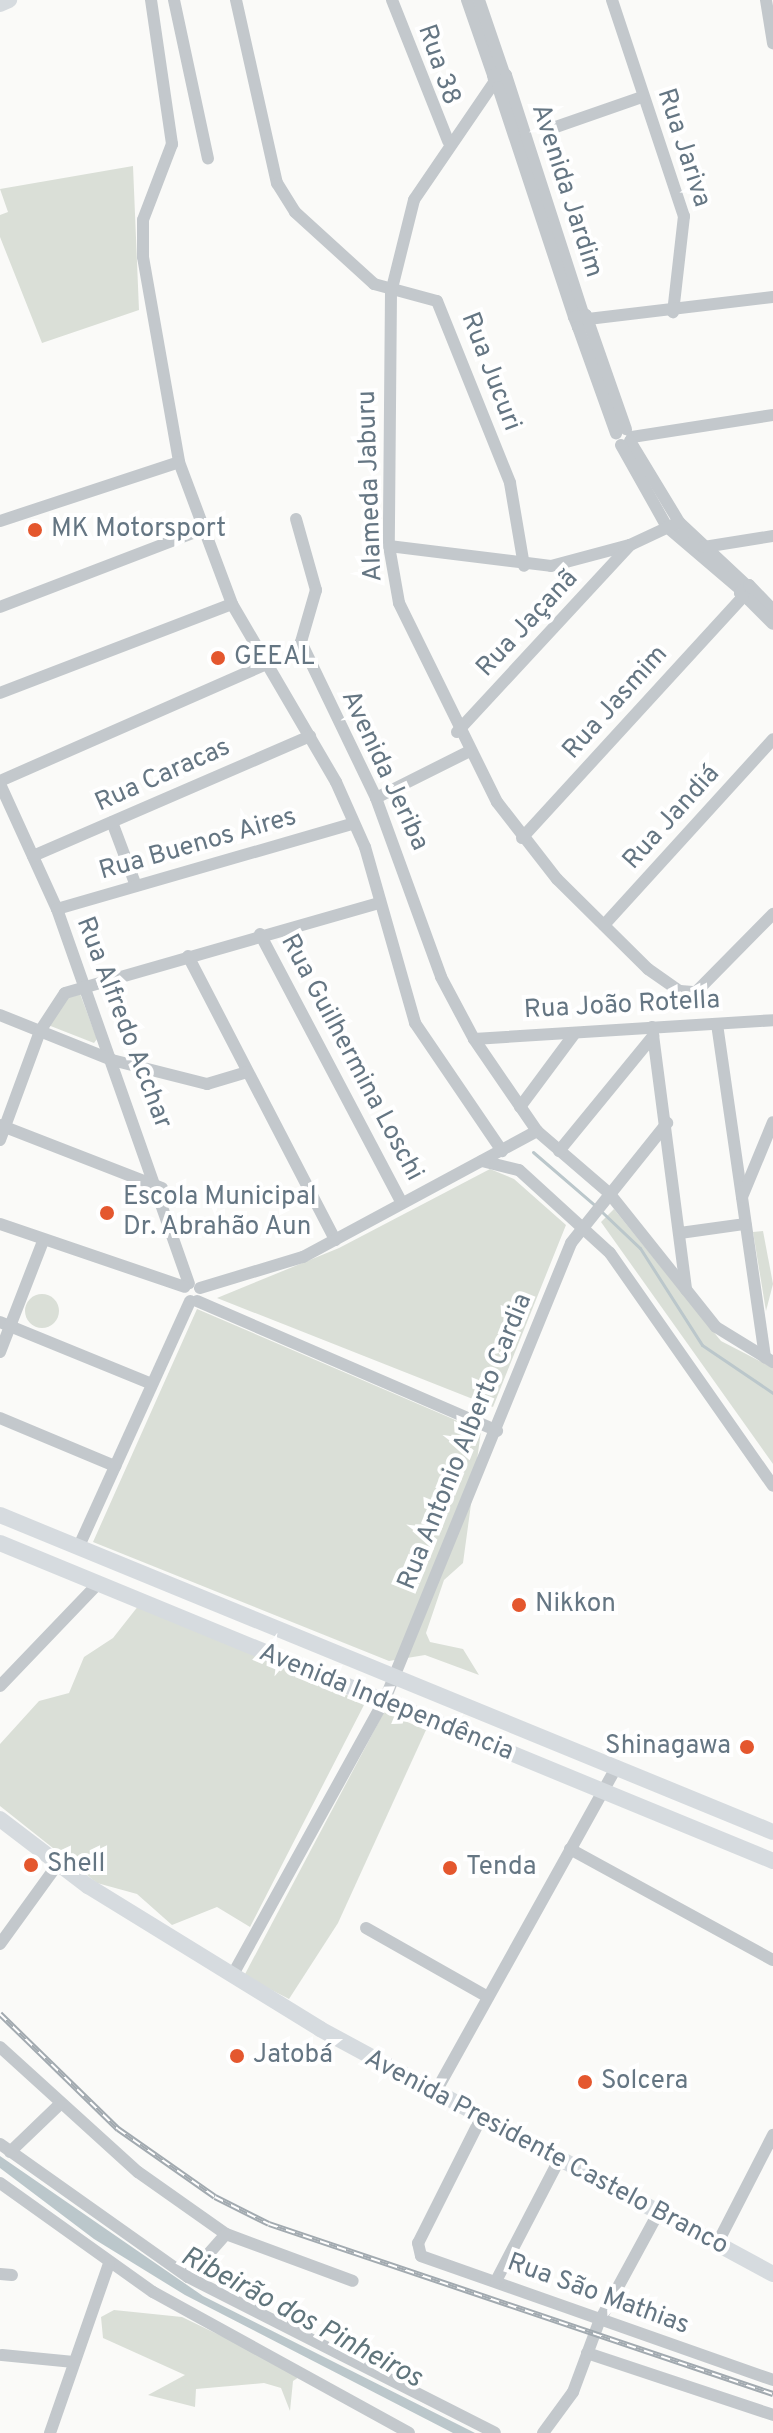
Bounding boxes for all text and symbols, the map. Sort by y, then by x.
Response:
street label: Rua 38 [410,21,466,109]
street label: Rua Jariva [649,85,717,211]
street label: Avenida Jardim [523,100,609,282]
street label: Rua Jucuri [453,308,527,436]
street label: Alameda Jaburu [352,390,390,582]
place label: MK Motorsport [51,514,226,546]
marker: MK Motorsport [26,521,44,539]
street label: Rua Jaçanã [471,564,585,684]
street label: Rua Jasmim [557,640,675,766]
place label: GEEAL [234,642,315,674]
marker: GEEAL [209,649,227,667]
street label: Avenida Jeriba [333,686,435,856]
street label: Rua Caracas [91,732,235,820]
street label: Rua Jandiá [617,759,727,877]
street label: Rua Buenos Aires [95,802,301,888]
street label: Rua Alfredo Acchar [68,912,178,1134]
street label: Rua Guilhermina Loschi [273,929,429,1187]
street label: Rua João Rotella [523,985,721,1027]
place label: Escola Municipal Dr. Abrahão Aun [123,1182,316,1244]
marker: Escola Municipal Dr. Abrahão Aun [98,1204,116,1222]
street label: Rua Antonio Alberto Cardia [392,1288,540,1596]
place label: Nikkon [535,1589,616,1621]
marker: Nikkon [510,1596,528,1614]
street label: Avenida Independência [254,1638,518,1768]
place label: Shinagawa [605,1731,731,1763]
marker: Shinagawa [738,1738,756,1756]
place label: Shell [47,1849,105,1881]
place label: Tenda [466,1852,536,1884]
marker: Shell [22,1856,40,1874]
marker: Tenda [441,1859,459,1877]
place label: Jatobá [253,2040,333,2072]
street label: Avenida Presidente Castelo Branco [359,2044,733,2262]
marker: Jatobá [228,2047,246,2065]
place label: Solcera [601,2066,688,2098]
marker: Solcera [576,2073,594,2091]
water label: Ribeirão dos Pinheiros [174,2240,428,2396]
street label: Rua São Mathias [503,2248,693,2342]

